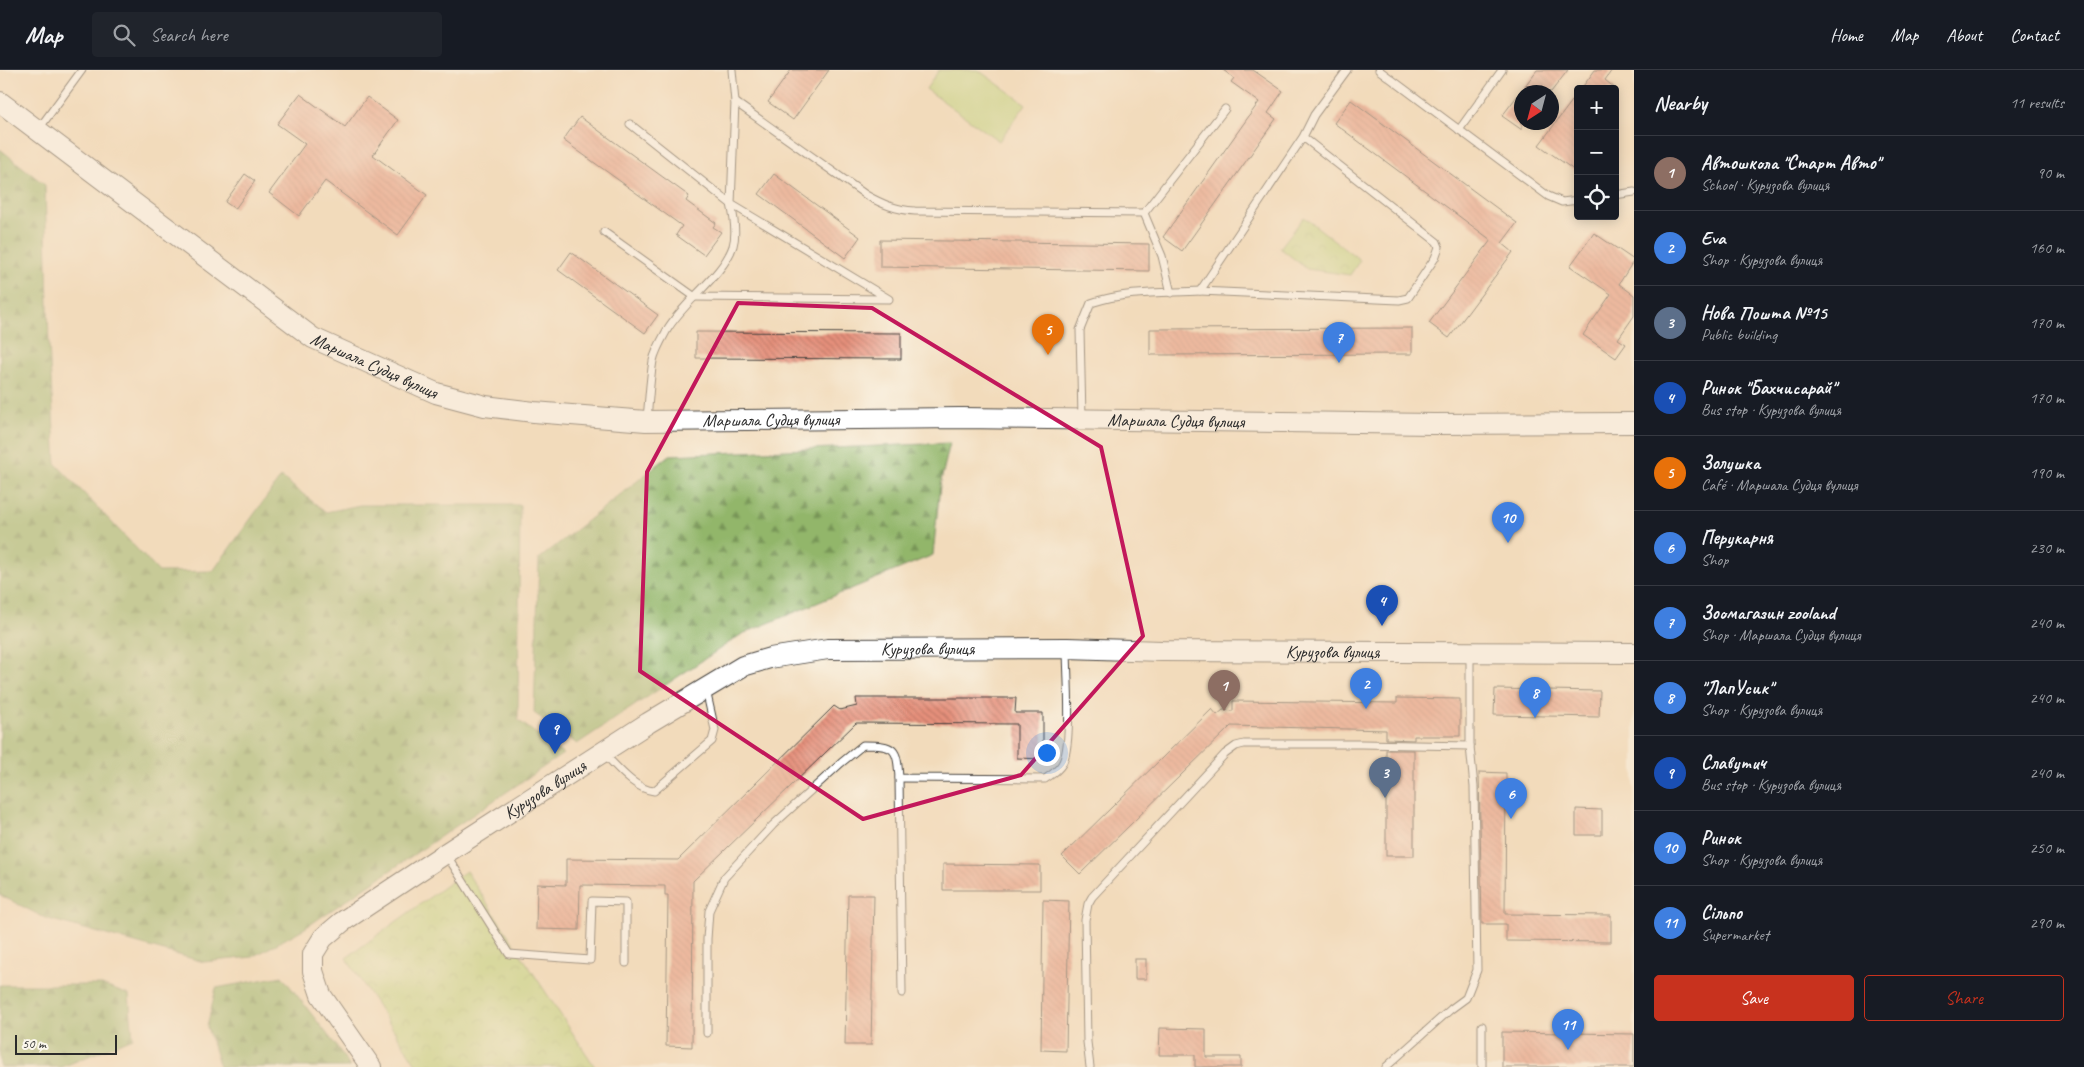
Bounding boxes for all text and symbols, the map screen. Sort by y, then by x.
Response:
search box [92,12,442,57]
text: Map [25,20,62,50]
icon: search [110,21,138,49]
text: Search here [150,23,228,47]
text: Home [1830,24,1863,46]
text: Map [1891,24,1918,46]
text: About [1946,24,1982,46]
text: Contact [2010,24,2059,46]
north arrow [1514,85,1559,130]
map controls [1574,85,1619,220]
button: + [1574,85,1619,130]
text: Nearby [1654,90,1707,116]
text: 11 results [2010,93,2064,113]
button: − [1574,130,1619,175]
text: Автошкола "Старт Авто" [1701,151,1880,175]
text: 1 [1666,163,1674,183]
text: 90 m [2037,163,2064,183]
button: locate [1574,175,1619,220]
text: School · Курузова вулиця [1701,175,1829,195]
text: Eva [1701,226,1726,250]
text: 2 [1666,238,1674,258]
text: 160 m [2030,238,2064,258]
text: Shop · Курузова вулиця [1701,250,1822,270]
text: Нова Пошта №15 [1701,301,1827,325]
text: 3 [1666,313,1674,333]
text: 170 m [2030,313,2064,333]
pin: 5 [1032,314,1064,355]
pin: 7 [1323,322,1355,363]
text: Public building [1701,325,1777,345]
street label: Маршала Судця вулиця [307,327,442,404]
text: Ринок "Бахчисарай" [1701,376,1836,400]
text: 4 [1666,388,1674,408]
text: 170 m [2030,388,2064,408]
text: Bus stop · Курузова вулиця [1701,400,1841,420]
street label: Маршала Судця вулиця [702,408,841,431]
street label: Маршала Судця вулиця [1107,409,1246,433]
text: Золушка [1701,451,1760,475]
text: 5 [1667,463,1673,483]
text: 190 m [2030,463,2064,483]
text: Café · Маршала Судця вулиця [1701,475,1858,495]
pin: 10 [1492,502,1524,543]
text: Перукарня [1701,526,1773,550]
text: 6 [1666,538,1674,558]
text: 230 m [2030,538,2064,558]
text: Shop [1701,550,1728,570]
pin: 4 [1366,585,1398,626]
text: Зоомагазин zooland [1701,601,1835,625]
text: 7 [1666,613,1674,633]
text: 240 m [2030,613,2064,633]
text: Shop · Маршала Судця вулиця [1701,625,1860,645]
street label: Курузова вулиця [881,637,976,661]
street label: Курузова вулиця [1286,641,1381,664]
pin: 2 [1350,668,1382,709]
pin: 1 [1208,670,1240,711]
text: "ЛапУсик" [1701,676,1773,700]
pin: 8 [1519,677,1551,718]
text: 8 [1666,688,1674,708]
text: 240 m [2030,688,2064,708]
text: Shop · Курузова вулиця [1701,700,1822,720]
pin: 9 [539,713,571,754]
your location [1034,740,1060,766]
text: Славутич [1701,751,1766,775]
street label: Курузова вулиця [499,754,591,824]
pin: 3 [1369,757,1401,798]
text: 9 [1666,763,1674,783]
text: 240 m [2030,763,2064,783]
text: Bus stop · Курузова вулиця [1701,775,1841,795]
pin: 6 [1495,778,1527,819]
text: Ринок [1701,826,1741,850]
text: 10 [1663,838,1677,858]
text: 250 m [2030,838,2064,858]
text: Shop · Курузова вулиця [1701,850,1822,870]
text: Сільпо [1701,901,1742,925]
text: 11 [1663,913,1677,933]
text: 290 m [2030,913,2064,933]
text: Supermarket [1701,925,1769,945]
button: Save [1654,975,1854,1021]
button: Share [1864,975,2064,1021]
pin: 11 [1552,1009,1584,1050]
scale bar [15,1032,118,1055]
text: 50 m [22,1035,46,1052]

